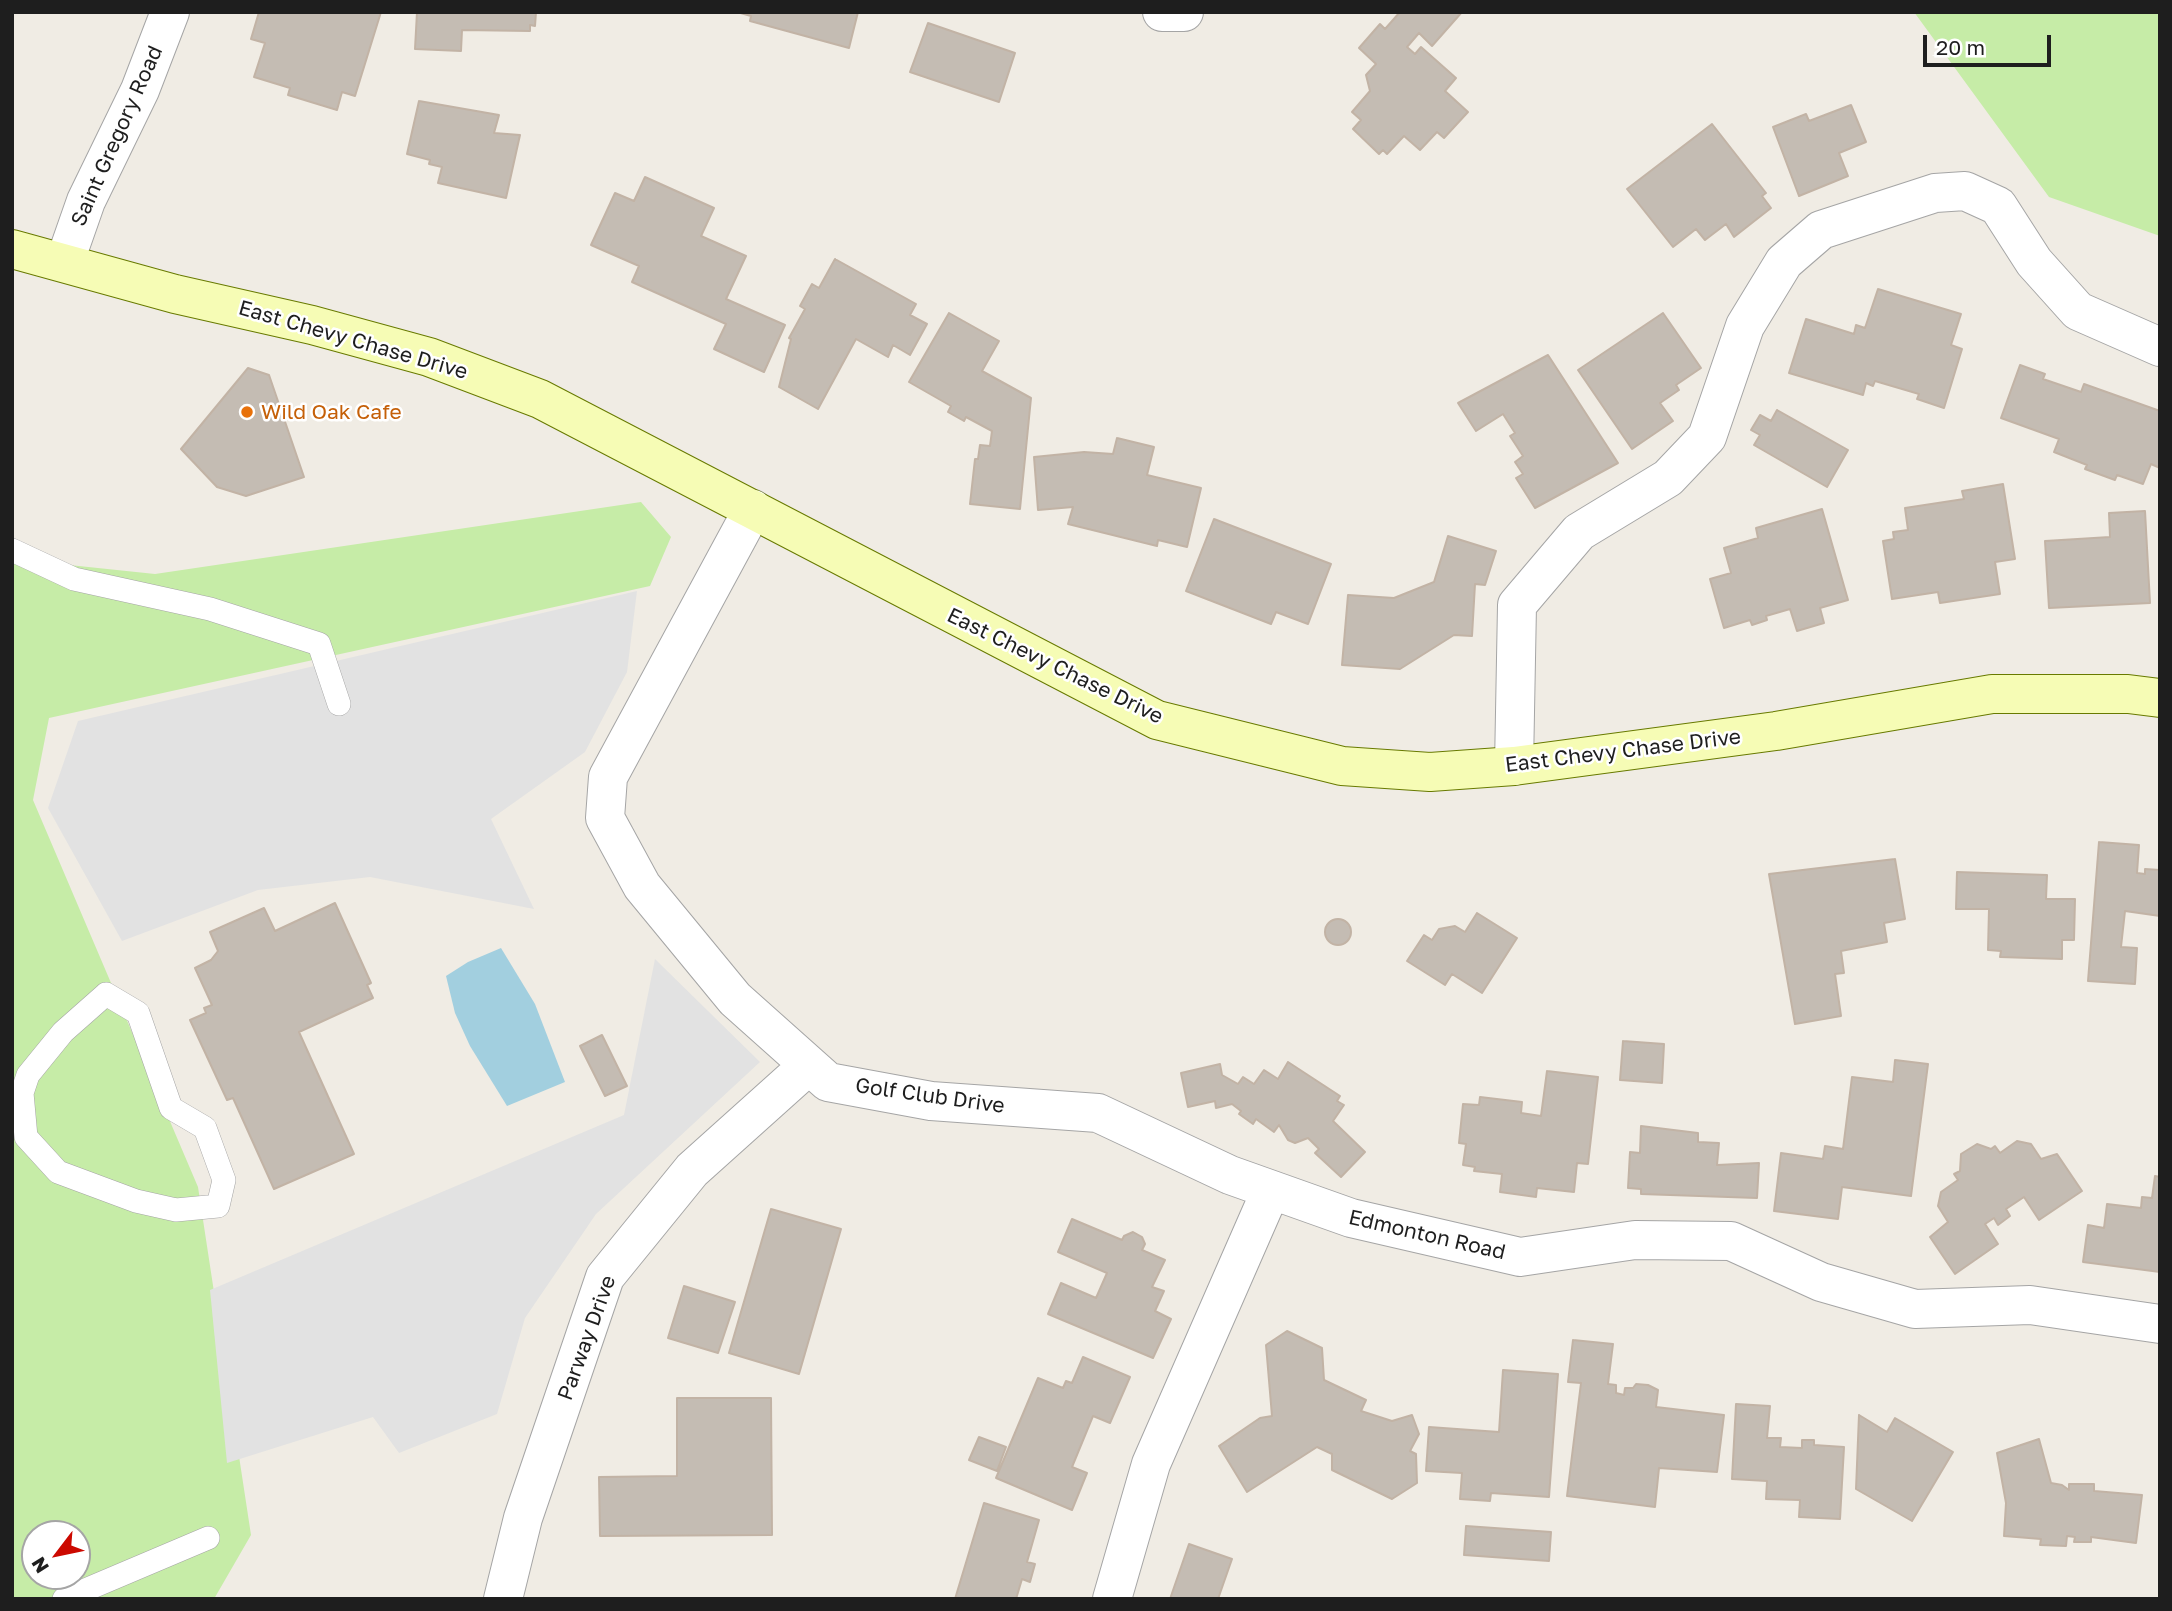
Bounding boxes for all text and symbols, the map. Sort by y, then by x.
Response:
scale bar [1927,21,2055,65]
text: 20 m [1936,34,1985,60]
street label: Saint Gregory Road [66,42,168,230]
street label: East Chevy Chase Drive [235,295,471,385]
place label: Wild Oak Cafe [261,399,402,425]
marker: Wild Oak Cafe [239,404,255,420]
street label: East Chevy Chase Drive [943,603,1167,729]
street label: East Chevy Chase Drive [1504,724,1742,778]
street label: Golf Club Drive [854,1073,1006,1119]
street label: Edmonton Road [1346,1205,1508,1265]
street label: Parway Drive [553,1272,621,1404]
north arrow [21,1520,91,1590]
text: N [26,1553,53,1578]

